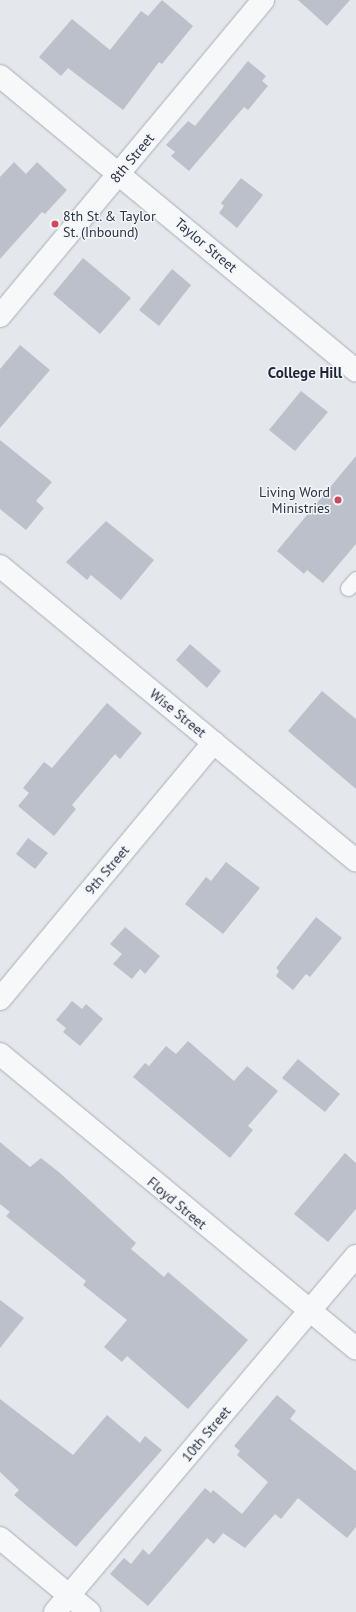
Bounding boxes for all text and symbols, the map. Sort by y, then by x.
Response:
street label: 8th Street [106,130,158,186]
place label: 8th St. & Taylor St. (Inbound) [63,208,157,240]
street label: Taylor Street [172,214,240,276]
marker: 8th St. & Taylor St. (Inbound) [50,219,60,229]
district label: College Hill [268,364,342,382]
place label: Living Word Ministries [259,484,330,516]
marker: Living Word Ministries [333,495,343,505]
street label: Wise Street [146,685,210,741]
street label: 9th Street [81,842,133,898]
street label: Floyd Street [144,1173,210,1233]
street label: 10th Street [178,1403,234,1465]

